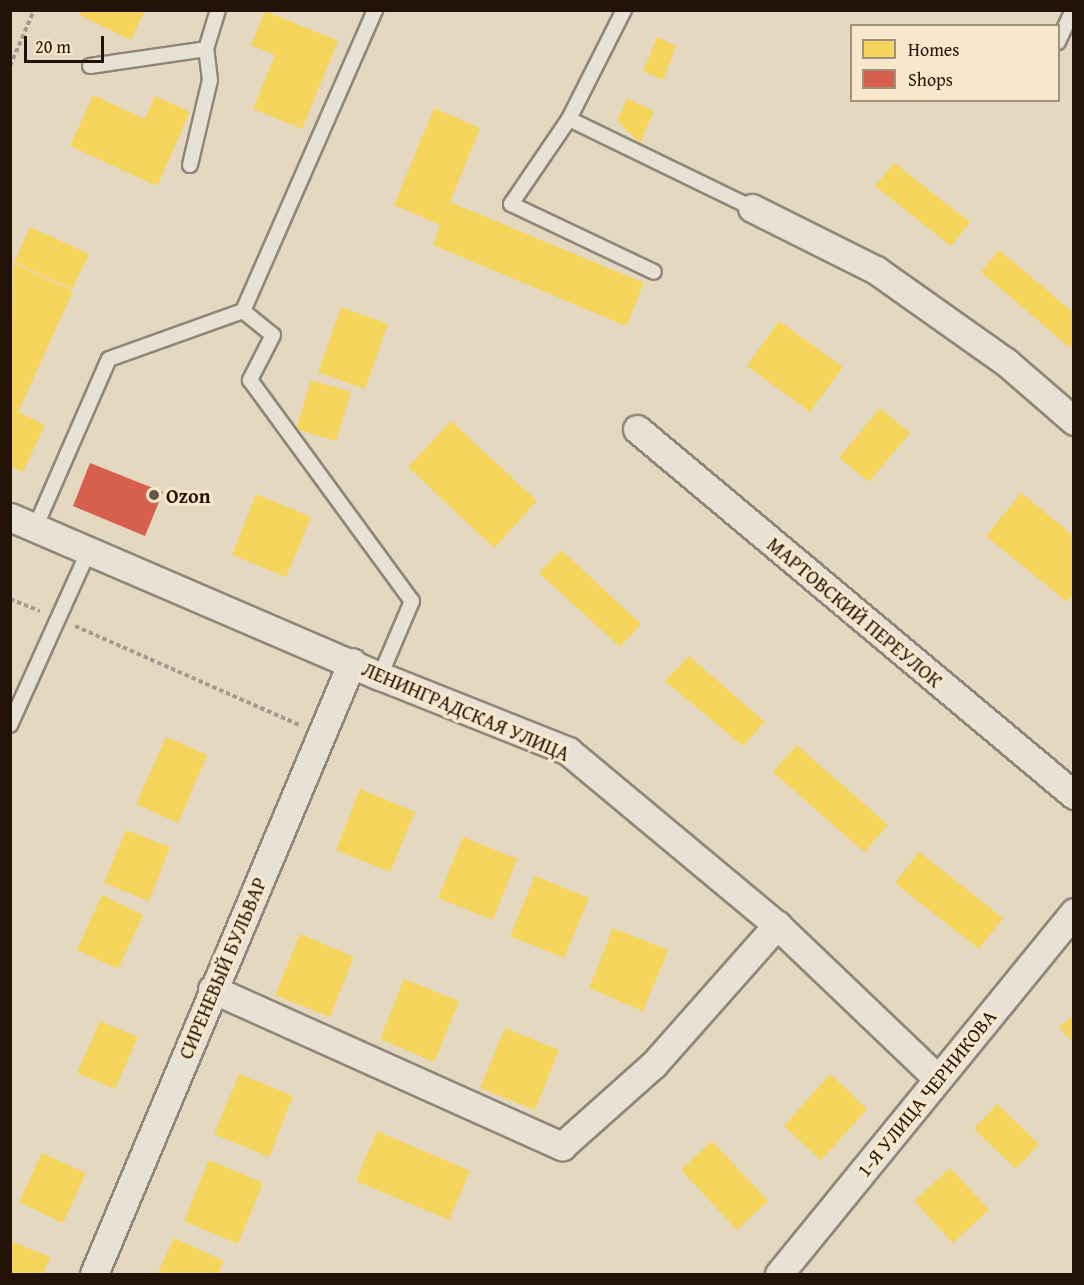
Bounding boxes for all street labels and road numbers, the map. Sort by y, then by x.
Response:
street label: МАРТОВСКИЙ ПЕРЕУЛОК [763,532,947,692]
street label: ЛЕНИНГРАДСКАЯ УЛИЦА [359,656,573,766]
street label: СИРЕНЕВЫЙ БУЛЬВАР [173,874,271,1062]
street label: 1-Я УЛИЦА ЧЕРНИКОВА [851,1005,1001,1181]

